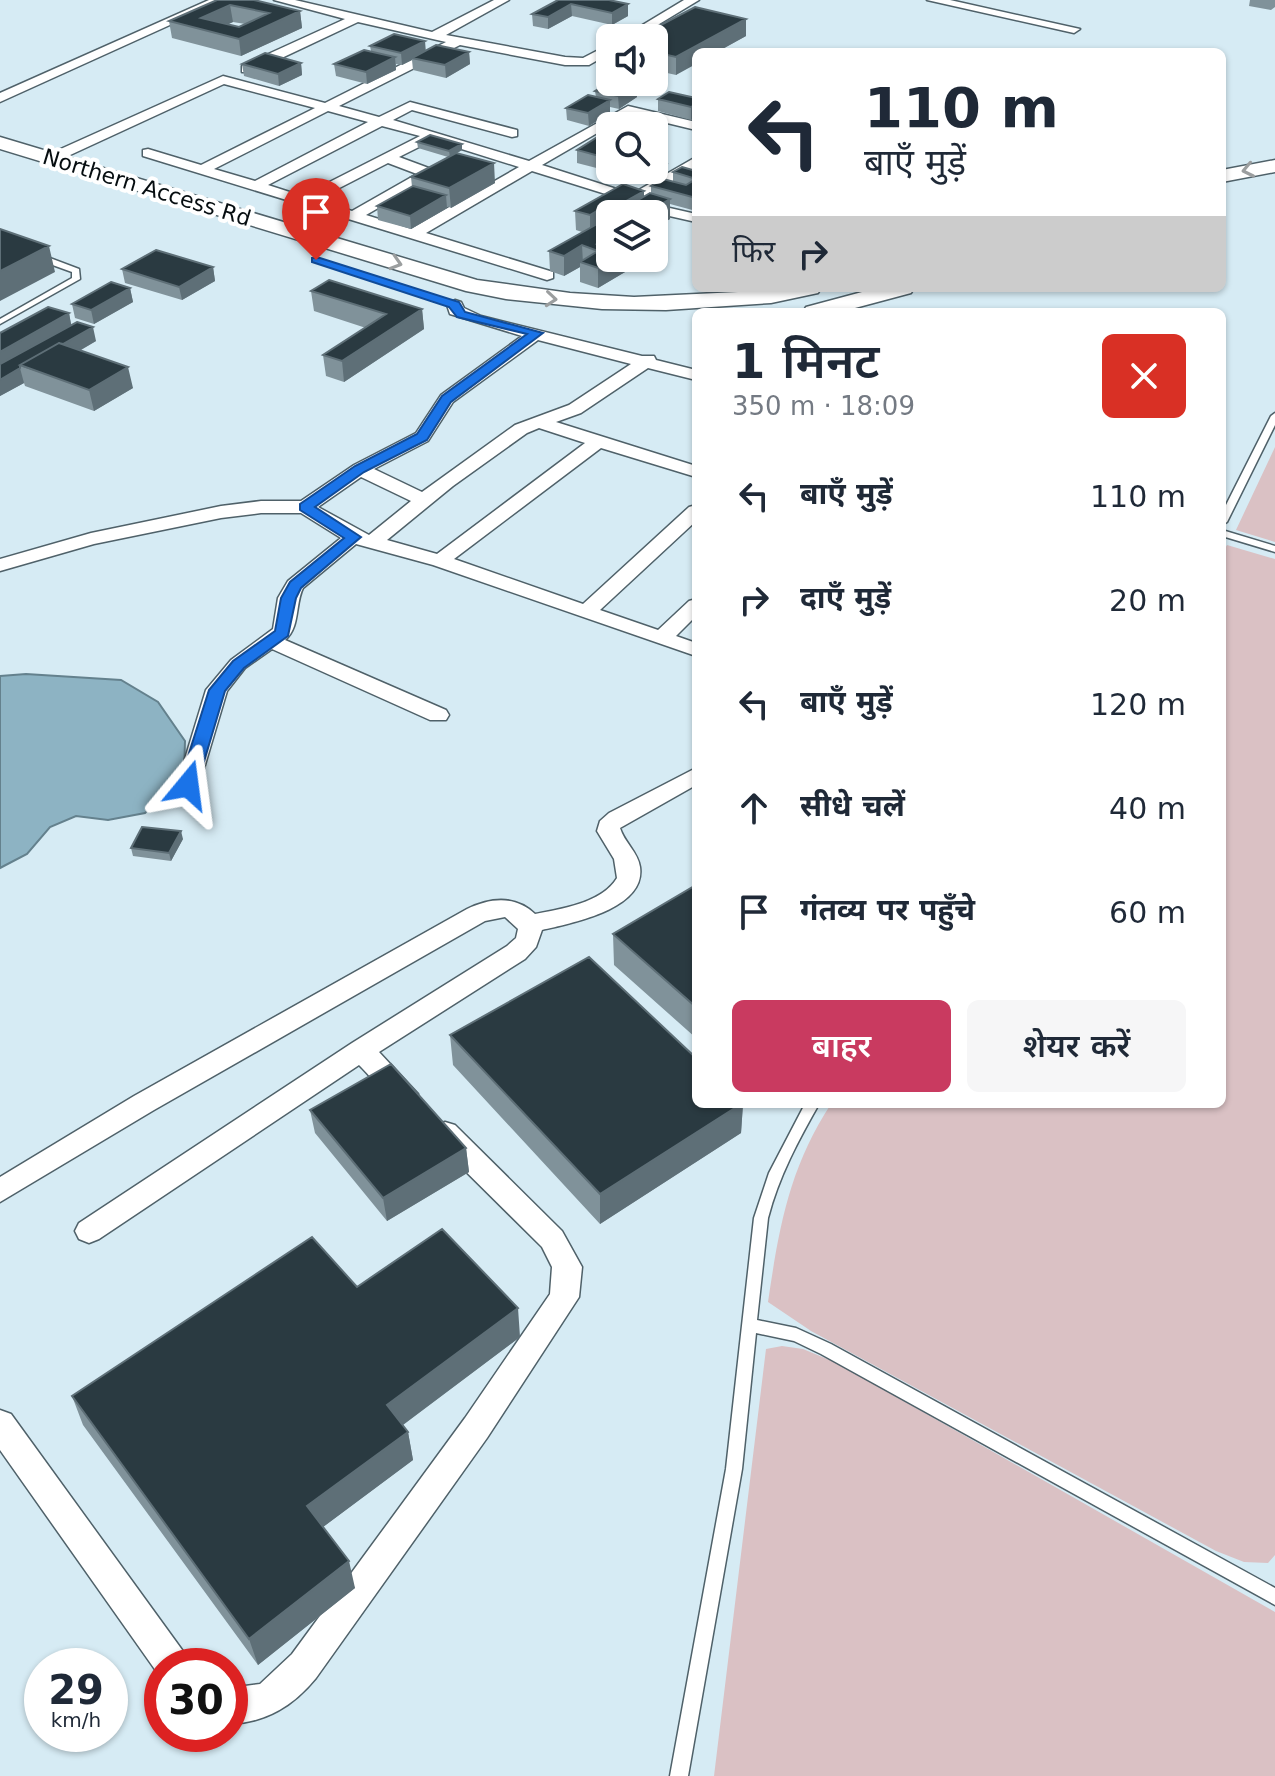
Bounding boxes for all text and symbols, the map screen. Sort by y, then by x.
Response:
map controls [596,24,668,272]
button: sound [596,24,668,96]
text: 110 m [864,75,1059,140]
icon: left [732,80,836,184]
button: search [596,112,668,184]
text: बाएँ मुड़ें [864,142,966,183]
street label: Northern Access Rd [40,144,254,231]
one-way arrow [1242,161,1256,178]
pin [282,178,350,260]
icon: arrive [294,190,338,234]
button: layers [596,200,668,272]
icon: right [791,232,835,276]
text: फिर [732,234,775,269]
one-way arrow [389,254,403,270]
one-way arrow [545,291,558,308]
text: 1 मिनट [732,333,880,389]
button: close [1102,334,1186,418]
text: 350 m · 18:09 [732,391,915,421]
icon: left [732,474,776,518]
text: बाएँ मुड़ें [800,476,893,511]
text: 110 m [1090,479,1186,514]
icon: right [732,578,776,622]
text: दाएँ मुड़ें [800,580,891,615]
text: 20 m [1109,583,1186,618]
icon: left [732,682,776,726]
text: बाएँ मुड़ें [800,684,893,719]
text: 120 m [1090,687,1186,722]
position arrow [146,743,230,827]
icon: ahead [732,786,776,830]
text: सीधे चलें [800,788,905,823]
text: 40 m [1109,791,1186,826]
icon: arrive [732,890,776,934]
text: गंतव्य पर पहुँचे [800,892,975,927]
text: 60 m [1109,895,1186,930]
button: बाहर [732,1000,951,1092]
button: शेयर करें [967,1000,1186,1092]
speed limit sign: 30 [144,1648,248,1752]
text: 29 [48,1667,104,1713]
text: km/h [51,1708,101,1732]

